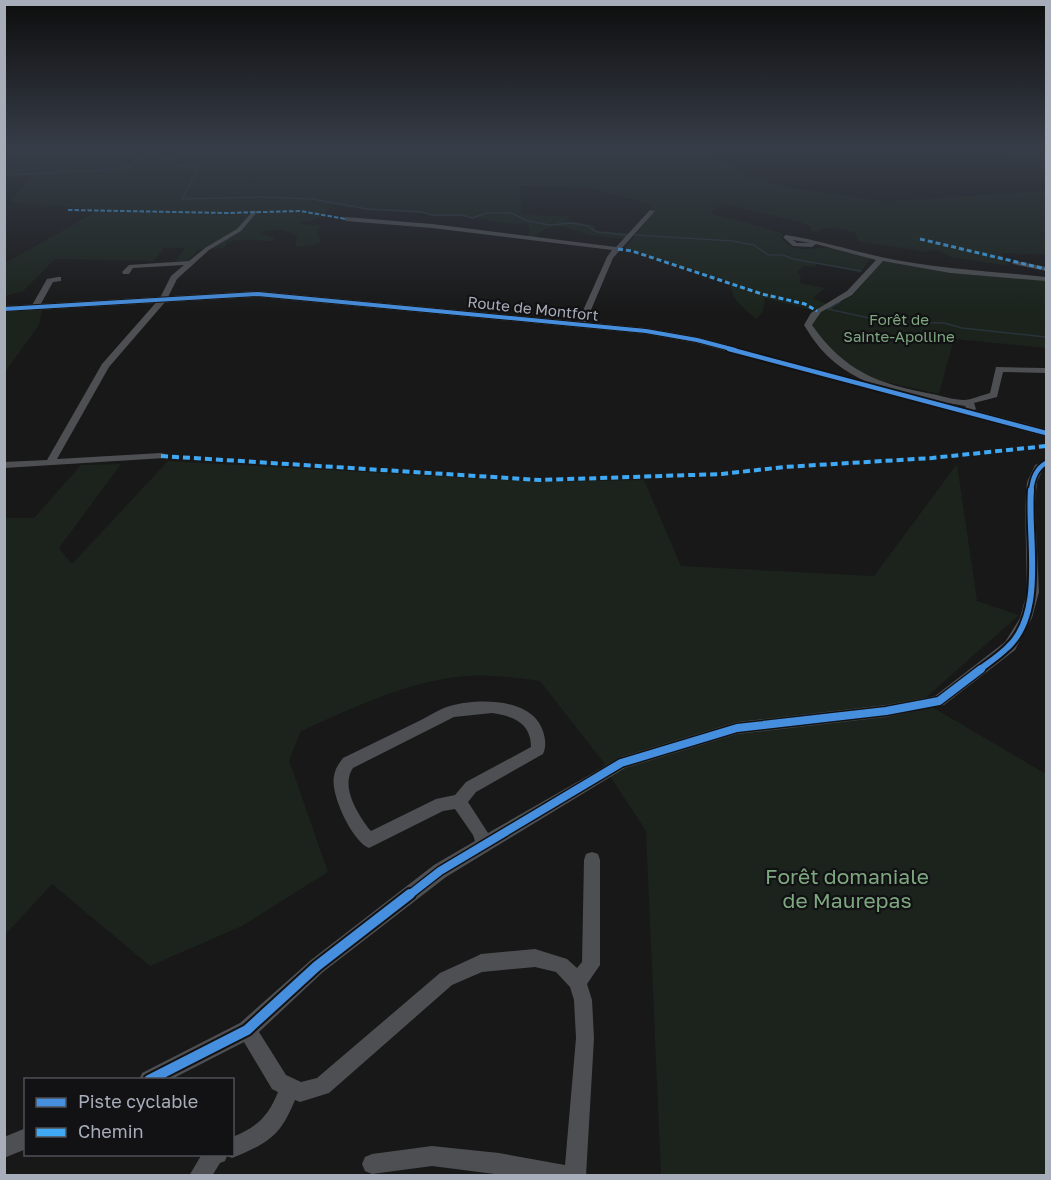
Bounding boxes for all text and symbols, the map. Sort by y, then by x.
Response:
street label: Route de Montfort [467,292,599,324]
park label: Forêt de Sainte-Apolline [843,310,955,345]
park label: Forêt domaniale de Maurepas [765,863,929,913]
legend [24,1078,234,1156]
text: Piste cyclable [78,1090,198,1112]
text: Chemin [78,1120,144,1142]

